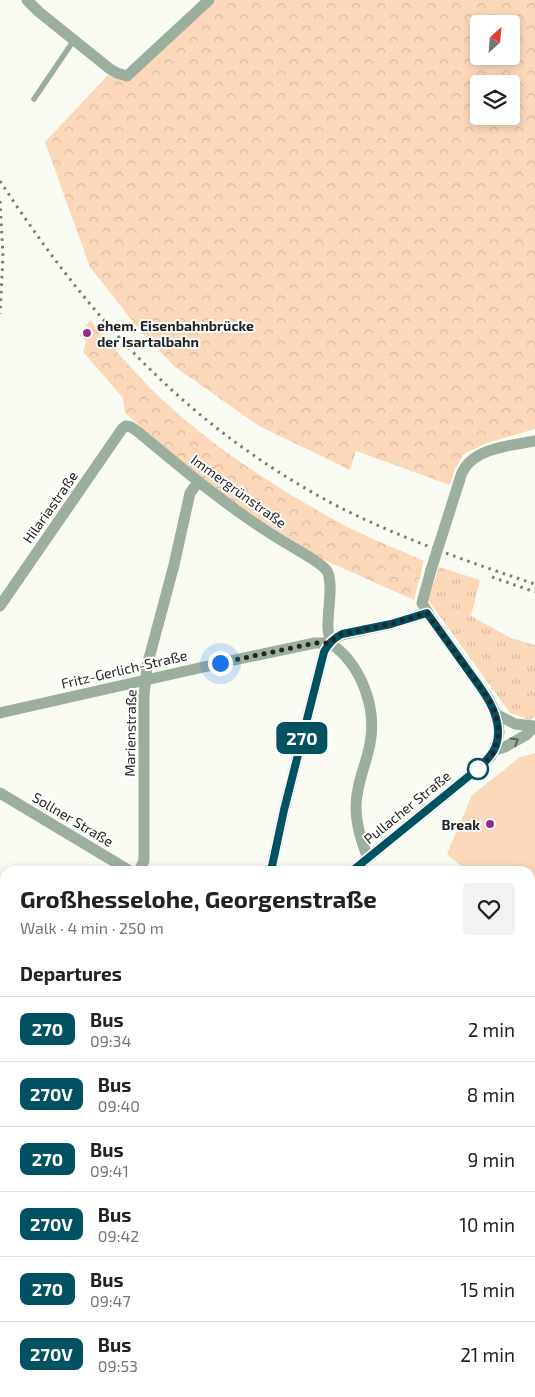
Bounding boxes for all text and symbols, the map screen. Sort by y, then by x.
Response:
north arrow [470,15,520,65]
map controls [470,15,520,125]
button: layers [470,75,520,125]
place label: ehem. Eisenbahnbrücke der Isartalbahn [97,317,254,350]
marker: ehem. Eisenbahnbrücke der Isartalbahn [81,327,93,339]
street label: Immergrünstraße [188,451,290,531]
street label: Hilariastraße [19,468,81,546]
street label: Fritz-Gerlich-Straße [59,646,189,692]
your location [208,651,233,676]
street label: Marienstraße [121,689,139,777]
line badge: 270 [273,722,331,754]
text: 270 [286,727,318,749]
one-way arrow [510,737,519,747]
unlabelled marker [467,758,489,780]
street label: Pullacher Straße [360,767,454,847]
street label: Sollner Straße [29,788,117,850]
place label: Break [441,816,480,833]
marker: Break [484,818,496,830]
button: heart [463,883,515,935]
text: Großhesselohe, Georgenstraße [20,884,377,913]
text: Walk · 4 min · 250 m [20,918,164,937]
text: Departures [20,962,122,985]
text: Bus [90,1008,124,1031]
text: 270 [32,1018,63,1040]
text: 2 min [468,1018,515,1041]
text: 09:34 [90,1031,131,1050]
text: Bus [98,1073,131,1096]
text: 270V [30,1083,73,1105]
text: 8 min [467,1083,515,1106]
text: 09:40 [98,1096,140,1115]
text: Bus [90,1138,124,1161]
text: 270 [32,1148,63,1170]
text: 9 min [467,1148,515,1171]
text: 09:41 [90,1161,129,1180]
text: Bus [98,1203,131,1226]
text: 270V [30,1213,73,1235]
text: 10 min [459,1213,515,1236]
text: 09:42 [98,1226,139,1245]
text: Bus [90,1268,124,1291]
text: 270 [32,1278,63,1300]
text: 15 min [461,1278,515,1301]
text: 09:47 [90,1291,131,1310]
text: Bus [98,1333,131,1356]
text: 270V [30,1343,73,1365]
text: 21 min [460,1343,515,1366]
text: 09:53 [98,1356,138,1375]

